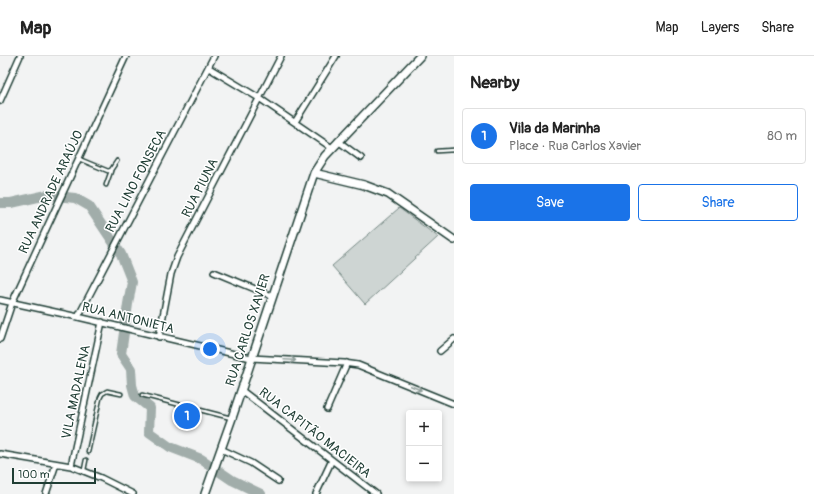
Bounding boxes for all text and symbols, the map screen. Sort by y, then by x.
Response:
text: Map [20,16,51,40]
text: Map [656,19,679,36]
text: Layers [701,19,739,36]
text: Share [761,19,794,36]
text: Nearby [470,72,519,93]
text: Vila da Marinha [509,119,600,138]
street label: RUA LINO FONSECA [102,126,170,235]
street label: RUA ANDRADE ARAÚJO [15,128,87,256]
text: 1 [481,128,487,144]
text: 80 m [767,128,797,144]
text: Place · Rua Carlos Xavier [509,138,641,154]
street label: RUA PIUNA [178,155,222,220]
button: Save [470,184,630,221]
button: Share [638,184,798,221]
street label: RUA CARLOS XAVIER [222,271,274,388]
street label: RUA ANTONIETA [80,299,176,337]
your location [200,339,220,359]
street label: VILA MADALENA [58,343,94,441]
one-way arrow [283,357,296,364]
street label: RUA CAPITÃO MACIEIRA [256,384,375,482]
one-way arrow [409,385,421,392]
pin: 1 [174,401,200,431]
map controls [406,410,442,482]
button: + [406,410,442,446]
button: − [406,446,442,482]
scale bar [12,466,96,485]
text: 100 m [18,468,49,481]

